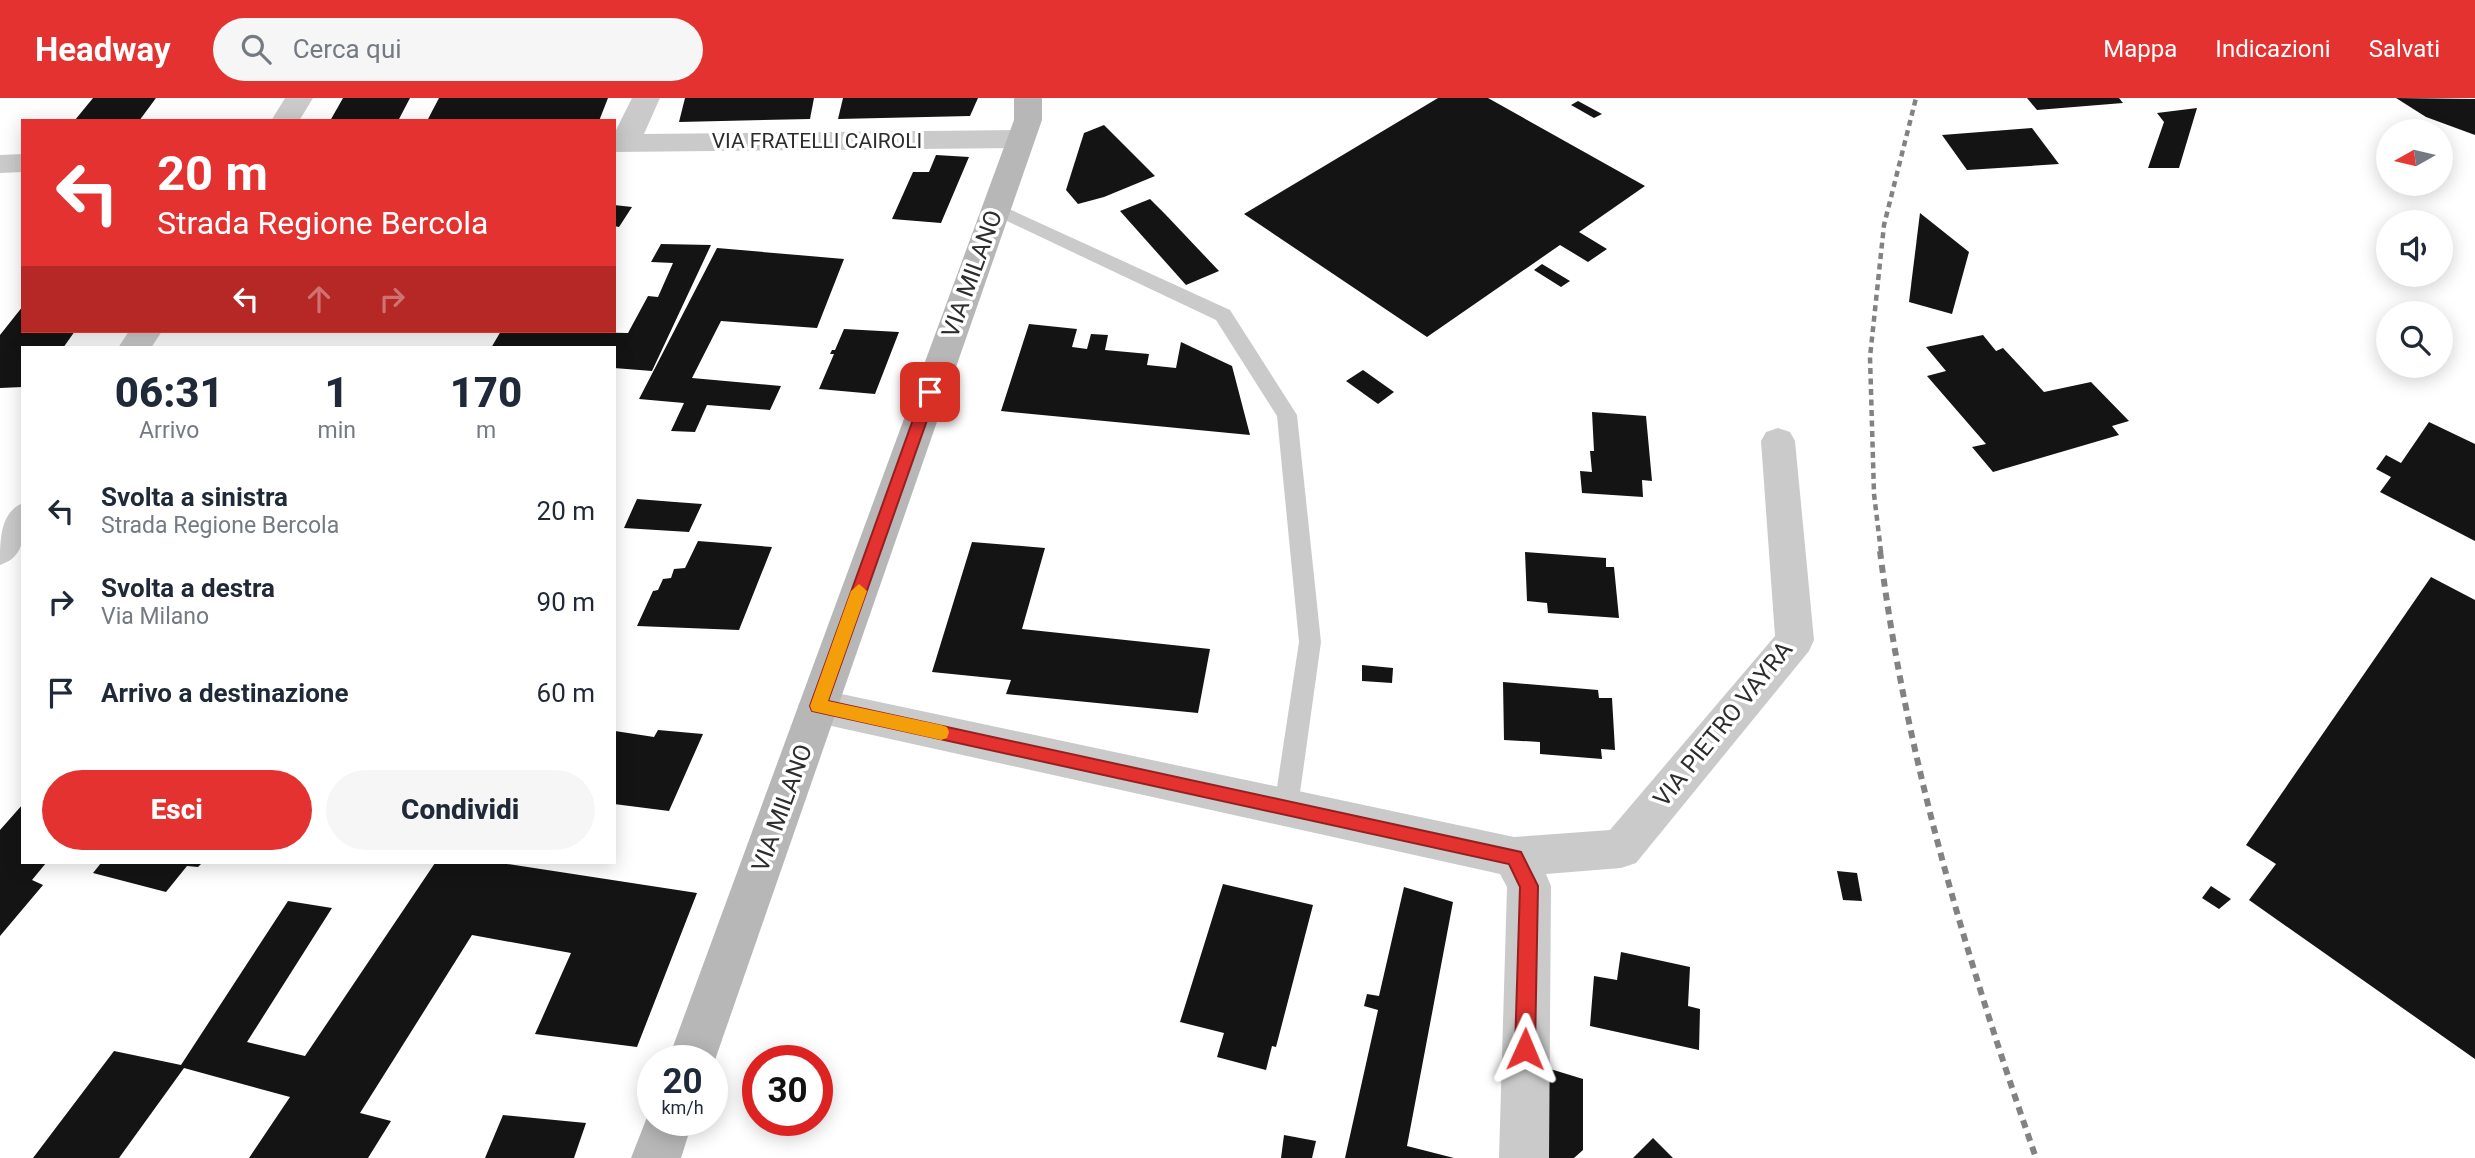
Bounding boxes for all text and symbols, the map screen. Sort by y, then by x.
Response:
search box [213,18,703,81]
text: Headway [35,30,171,69]
icon: search [237,30,275,68]
text: Cerca qui [293,34,402,64]
text: Mappa [2103,35,2177,63]
text: Indicazioni [2215,35,2331,63]
text: Salvati [2369,35,2440,63]
north arrow [2376,119,2454,196]
map controls [2376,119,2453,378]
street label: VIA FRATELLI CAIROLI [712,129,922,153]
text: 20 m [157,145,268,202]
icon: left [42,147,133,238]
text: Strada Regione Bercola [157,204,488,242]
street label: VIA MILANO [936,206,1008,342]
button: sound [2376,210,2453,287]
icon: left [227,280,265,318]
icon: ahead [300,280,338,318]
icon: right [373,280,411,318]
button: search [2376,301,2453,378]
pin [900,362,960,422]
text: 06:31 [115,368,224,417]
text: 1 [325,368,349,417]
text: 170 [450,368,522,417]
icon: arrive [911,373,949,411]
text: Arrivo [139,417,199,444]
text: min [317,417,356,444]
text: m [476,417,496,444]
text: Svolta a sinistra [101,482,288,512]
icon: left [42,492,80,530]
text: 20 m [537,496,595,526]
text: Strada Regione Bercola [101,512,339,539]
text: Svolta a destra [101,573,275,603]
icon: right [42,583,80,621]
text: 90 m [537,587,595,617]
text: Via Milano [101,603,209,630]
street label: VIA PIETRO VAYRA [1648,635,1798,812]
icon: arrive [42,674,80,712]
text: Arrivo a destinazione [101,678,348,708]
text: 60 m [537,678,595,708]
street label: VIA MILANO [746,740,818,876]
button: Esci [42,770,312,850]
button: Condividi [326,770,595,850]
position arrow [1488,1012,1562,1086]
speed limit sign: 30 [742,1045,833,1136]
text: 20 [662,1061,703,1102]
text: km/h [661,1097,704,1118]

